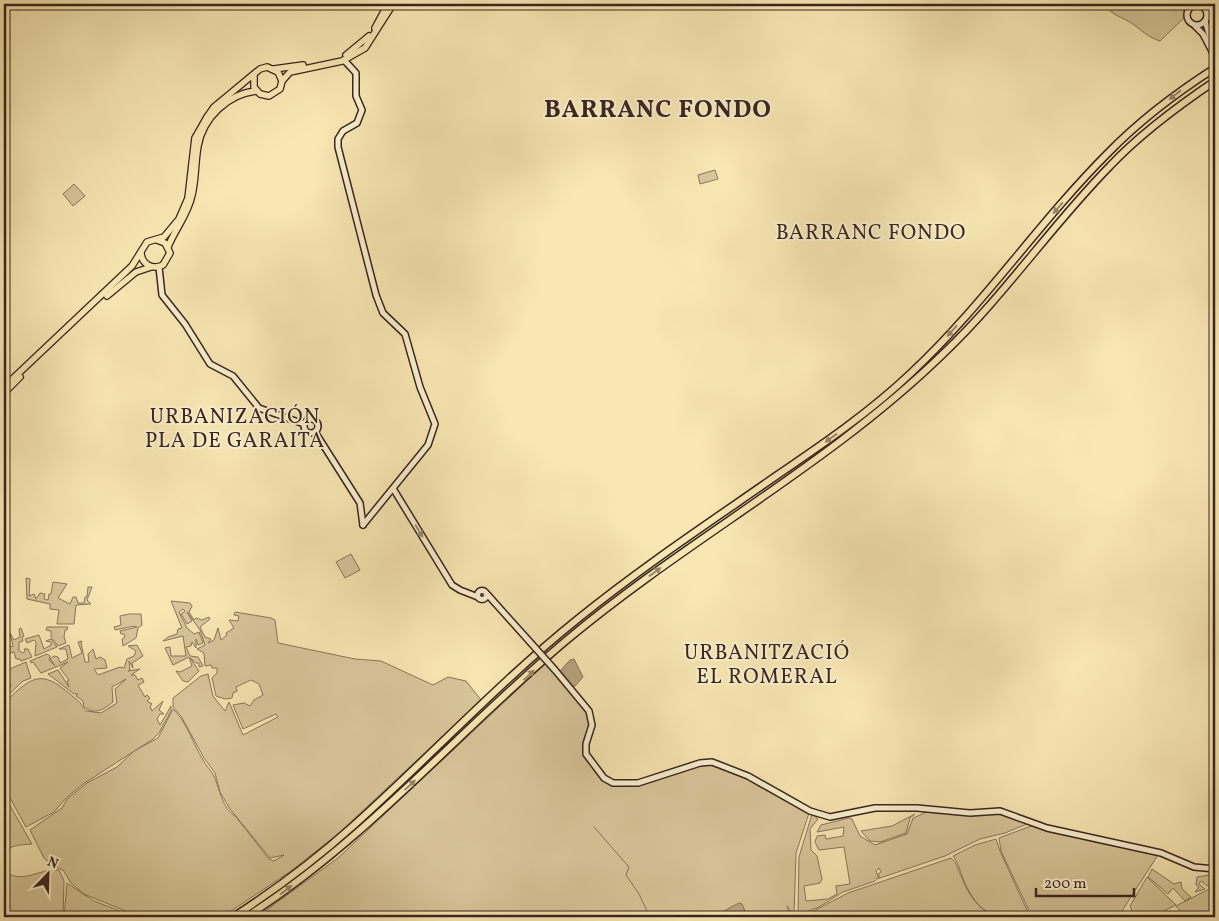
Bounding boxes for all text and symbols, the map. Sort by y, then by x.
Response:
one-way arrow [1168,90,1182,100]
district label: BARRANC FONDO [544,93,772,128]
one-way arrow [1053,201,1064,214]
district label: BARRANC FONDO [776,219,966,248]
one-way arrow [946,324,958,336]
district label: URBANIZACIÓN PLA DE GARAITA [145,403,325,456]
one-way arrow [824,433,838,443]
one-way arrow [415,525,424,538]
one-way arrow [649,568,662,578]
district label: URBANITZACIÓ EL ROMERAL [684,639,850,692]
one-way arrow [523,669,535,681]
one-way arrow [403,779,415,791]
north arrow [22,848,72,898]
text: N [44,853,61,874]
scale bar [1036,866,1134,898]
text: 200 m [1044,874,1087,895]
one-way arrow [279,885,293,895]

